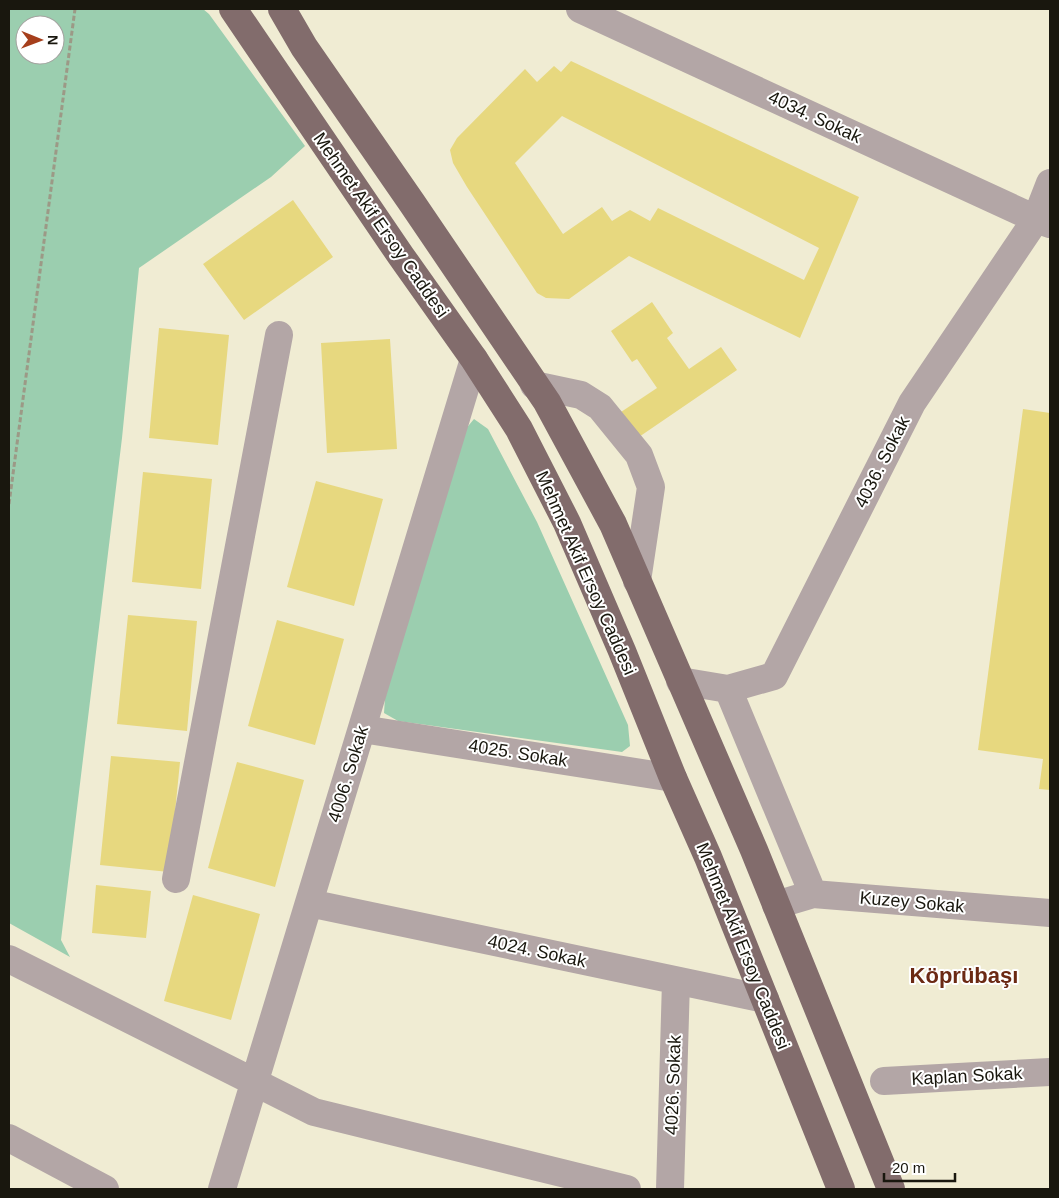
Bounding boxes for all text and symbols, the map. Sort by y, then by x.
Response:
north arrow [15,15,65,65]
text: N [45,35,61,45]
street label: 4034. Sokak [765,87,865,148]
street label: Mehmet Akif Ersoy Caddesi [309,129,453,321]
street label: 4036. Sokak [850,412,914,511]
street label: Mehmet Akif Ersoy Caddesi [532,468,640,678]
street label: 4006. Sokak [324,722,372,825]
street label: 4025. Sokak [467,735,570,771]
street label: Mehmet Akif Ersoy Caddesi [692,840,794,1052]
street label: Kuzey Sokak [859,887,966,917]
street label: 4024. Sokak [486,931,589,971]
district label: Köprübaşı [910,963,1018,988]
street label: 4026. Sokak [661,1034,685,1135]
street label: Kaplan Sokak [911,1063,1024,1089]
scale bar [884,1150,955,1182]
text: 20 m [892,1159,925,1176]

